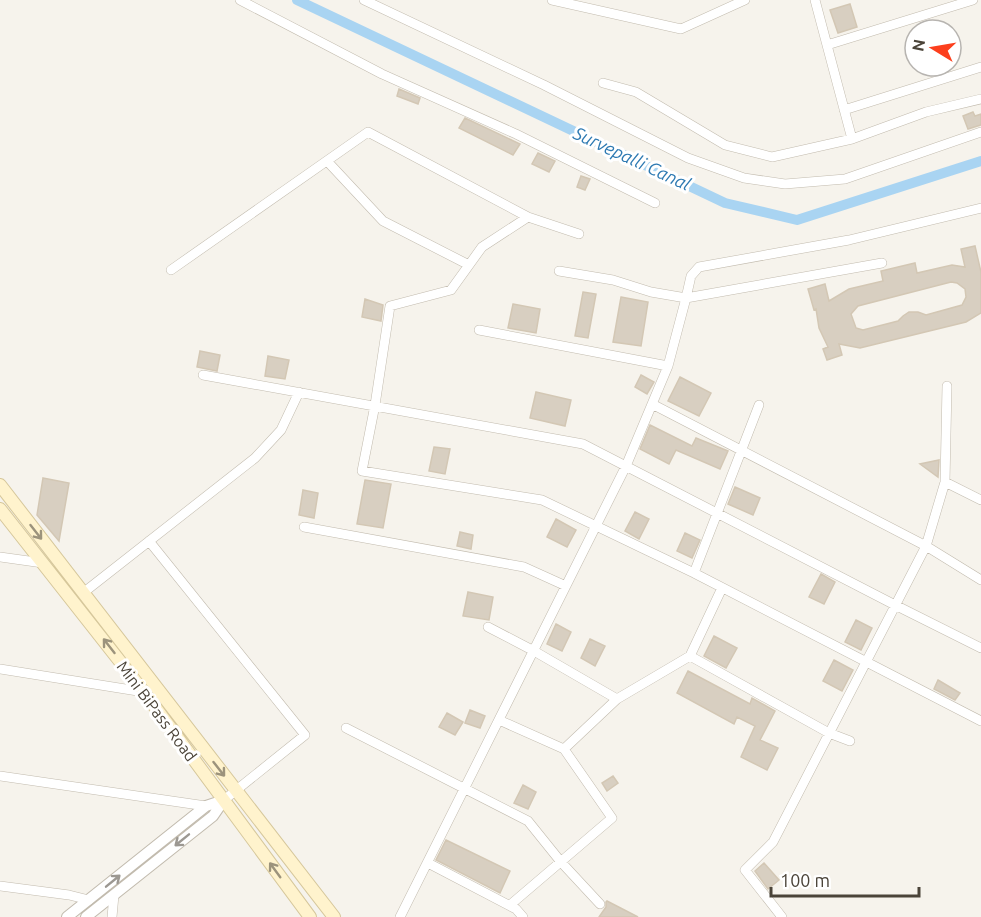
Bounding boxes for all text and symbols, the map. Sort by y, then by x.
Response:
north arrow [903,18,963,78]
text: N [908,38,928,53]
water label: Survepalli Canal [570,122,694,194]
one-way arrow [29,523,42,539]
one-way arrow [102,638,115,654]
street label: Mini BiPass Road [114,657,200,765]
one-way arrow [213,761,226,777]
one-way arrow [174,834,190,847]
scale bar [771,860,920,898]
one-way arrow [269,862,281,878]
text: 100 m [780,870,830,890]
one-way arrow [104,874,120,887]

